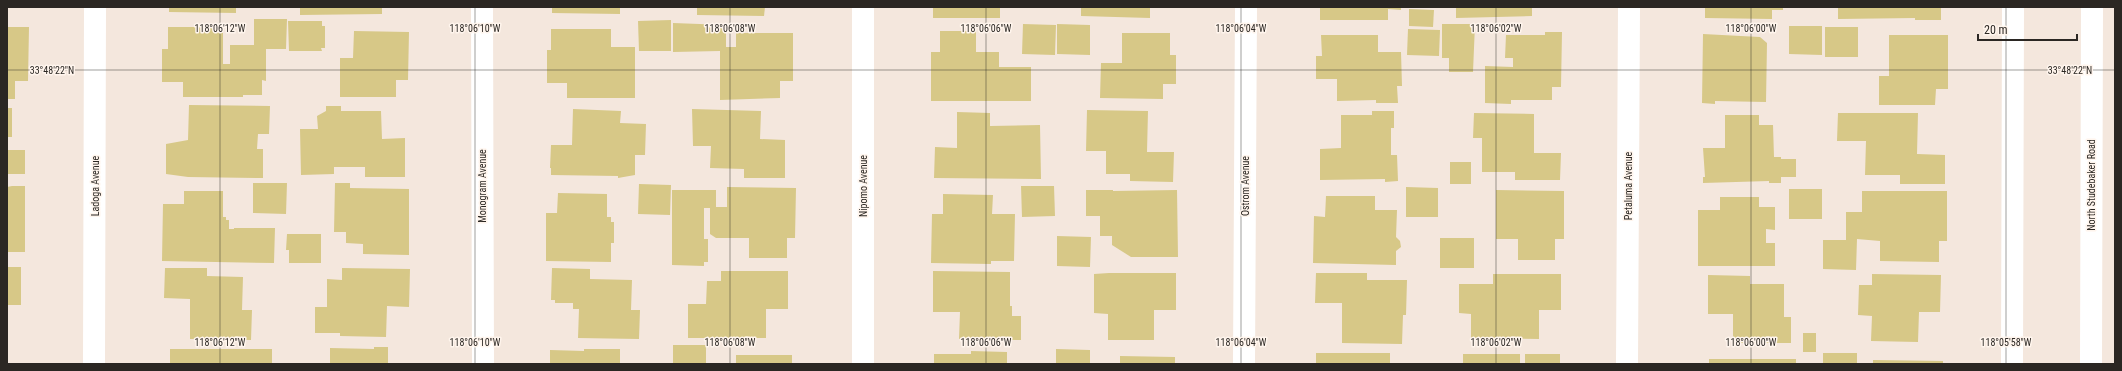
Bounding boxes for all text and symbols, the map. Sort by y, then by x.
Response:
scale bar [1978,16,2077,42]
text: 118°06'12"W [195,23,246,34]
text: 118°06'10"W [450,23,501,34]
text: 118°06'08"W [705,23,756,34]
text: 118°06'06"W [961,23,1012,34]
text: 118°06'04"W [1216,23,1267,34]
text: 118°06'02"W [1471,23,1522,34]
text: 118°06'00"W [1726,23,1777,34]
text: 20 m [1984,23,2008,37]
text: 33°48'22"N [30,65,74,76]
text: 33°48'22"N [2048,65,2092,76]
street label: North Studebaker Road [2086,139,2097,231]
street label: Monogram Avenue [477,149,488,223]
street label: Petaluma Avenue [1623,151,1634,220]
street label: Nipomo Avenue [858,155,869,217]
street label: Ladoga Avenue [90,156,101,216]
street label: Ostrom Avenue [1240,156,1251,216]
text: 118°06'12"W [195,337,246,348]
text: 118°06'10"W [450,337,501,348]
text: 118°06'08"W [705,337,756,348]
text: 118°06'06"W [961,337,1012,348]
text: 118°06'04"W [1216,337,1267,348]
text: 118°06'02"W [1471,337,1522,348]
text: 118°06'00"W [1726,337,1777,348]
text: 118°05'58"W [1981,337,2032,348]

